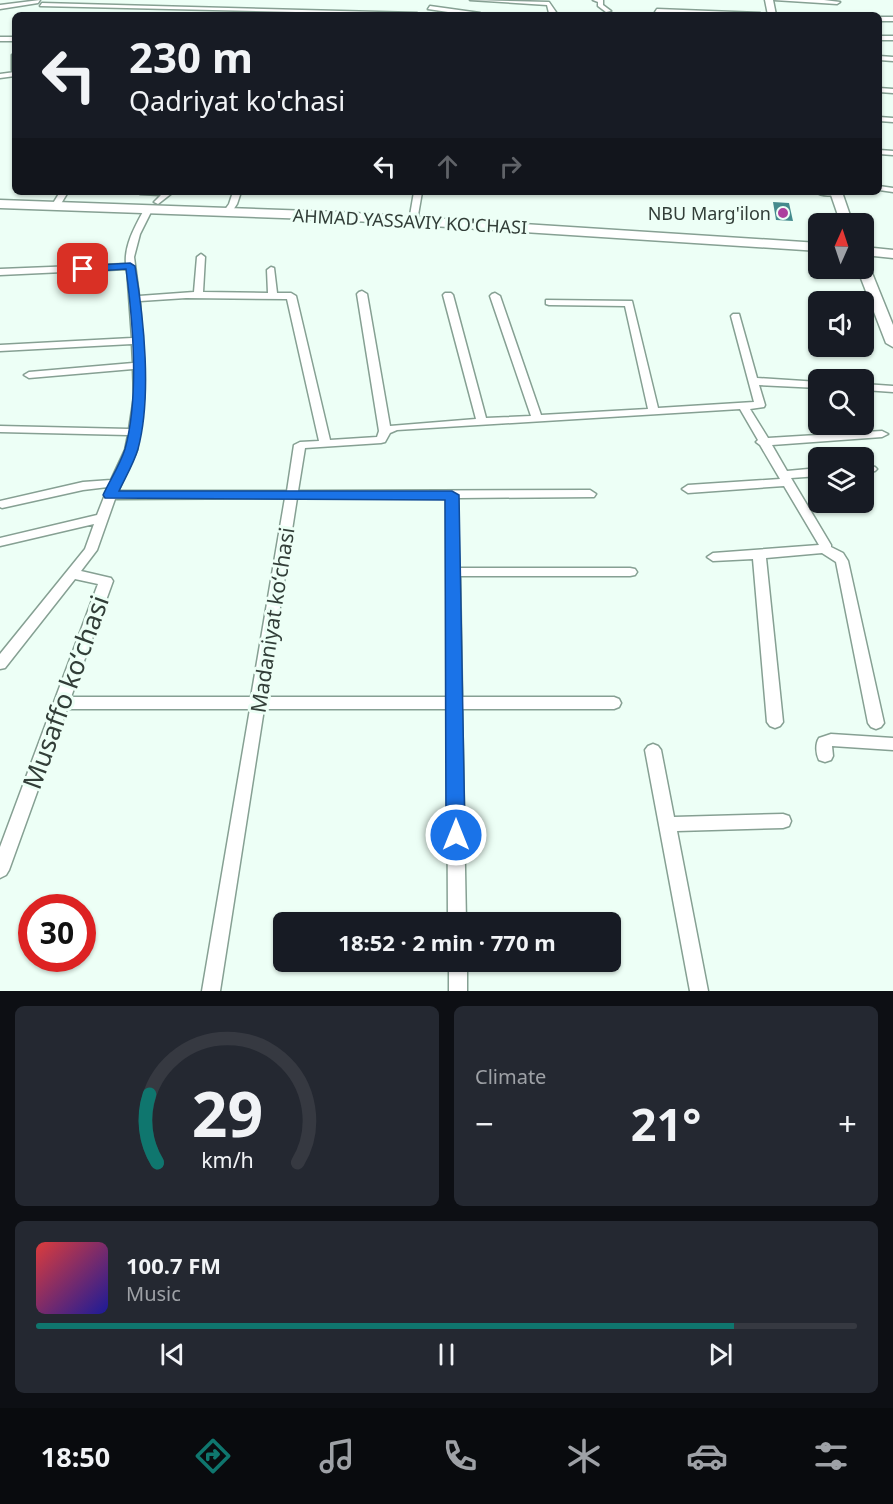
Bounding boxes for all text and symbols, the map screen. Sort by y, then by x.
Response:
text: 230 m [129,28,253,85]
icon: left [30,36,108,114]
text: Qadriyat ko'chasi [129,82,345,119]
icon: left [368,150,401,183]
icon: ahead [431,150,464,183]
icon: right [494,150,527,183]
place label: NBU Marg'ilon [648,201,771,225]
street label: AHMAD YASSAVIY KO'CHASI [292,203,528,239]
marker: NBU Marg'ilon [776,206,790,220]
north arrow [808,213,874,279]
map controls [808,213,874,513]
pin [57,243,108,294]
icon: arrive [66,252,99,285]
button: sound [808,291,874,357]
button: search [808,369,874,435]
button: layers [808,447,874,513]
street label: Madaniyat koʻchasi [244,525,300,715]
street label: Musaffo koʻchasi [13,590,117,794]
position arrow [424,803,488,867]
speed limit sign: 30 [18,894,96,972]
text: 18:52 · 2 min · 770 m [338,927,556,957]
text: Climate [475,1063,546,1090]
text: 29 [191,1070,263,1155]
text: 21° [631,1093,701,1154]
text: − [475,1101,494,1146]
text: + [838,1101,857,1146]
text: km/h [201,1145,253,1174]
text: 100.7 FM [126,1250,221,1280]
text: Music [126,1280,181,1307]
icon: previous [156,1338,189,1371]
icon: pause [430,1338,463,1371]
icon: next [704,1338,737,1371]
icon: directions [192,1435,234,1477]
icon: music [316,1435,358,1477]
icon: phone [439,1435,481,1477]
icon: climate [563,1435,605,1477]
icon: car [686,1435,728,1477]
icon: filters [810,1435,852,1477]
text: 18:50 [41,1438,110,1475]

